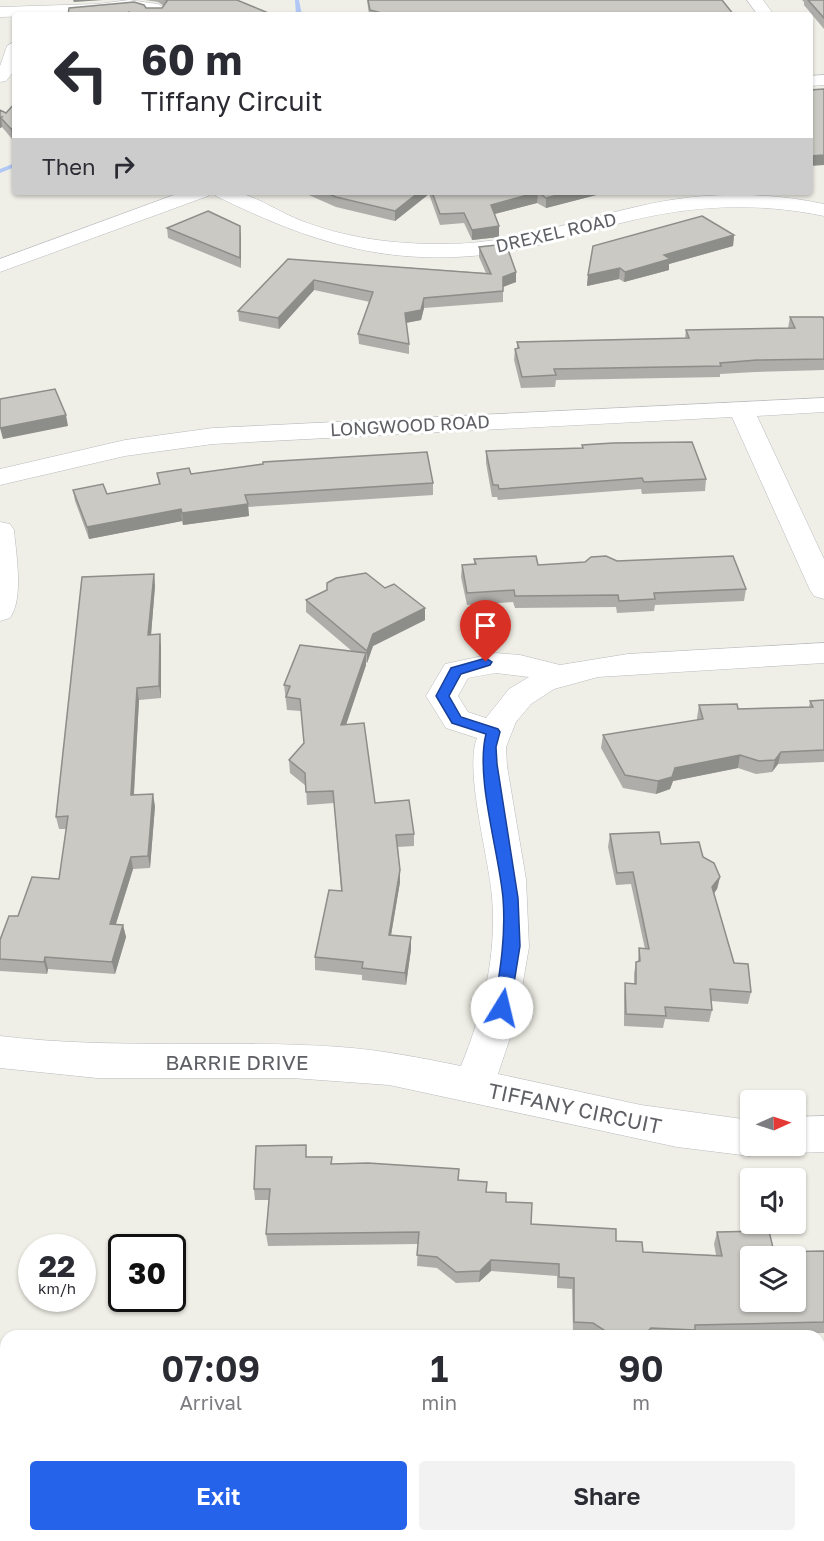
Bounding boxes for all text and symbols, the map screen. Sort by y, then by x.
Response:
text: 60 m [141,34,242,84]
icon: left [42,36,120,114]
text: Tiffany Circuit [141,85,323,117]
icon: right [107,150,140,183]
text: Then [42,153,95,180]
street label: DREXEL ROAD [493,207,619,257]
street label: LONGWOOD ROAD [330,410,490,440]
pin [460,600,511,662]
icon: arrive [469,609,502,642]
position arrow [470,976,534,1040]
street label: BARRIE DRIVE [165,1049,309,1075]
street label: TIFFANY CIRCUIT [486,1077,664,1139]
north arrow [740,1090,806,1156]
map controls [740,1090,806,1312]
button: sound [740,1168,806,1234]
speed limit sign: 30 [108,1234,186,1312]
button: layers [740,1246,806,1312]
text: 22 [39,1248,75,1284]
text: km/h [38,1279,76,1297]
text: 07:09 [161,1347,260,1390]
text: 1 [430,1347,448,1390]
text: 90 [618,1347,664,1390]
text: Arrival [179,1390,242,1414]
text: min [422,1390,457,1414]
text: m [632,1390,650,1414]
button: Exit [30,1461,407,1530]
button: Share [419,1461,795,1530]

